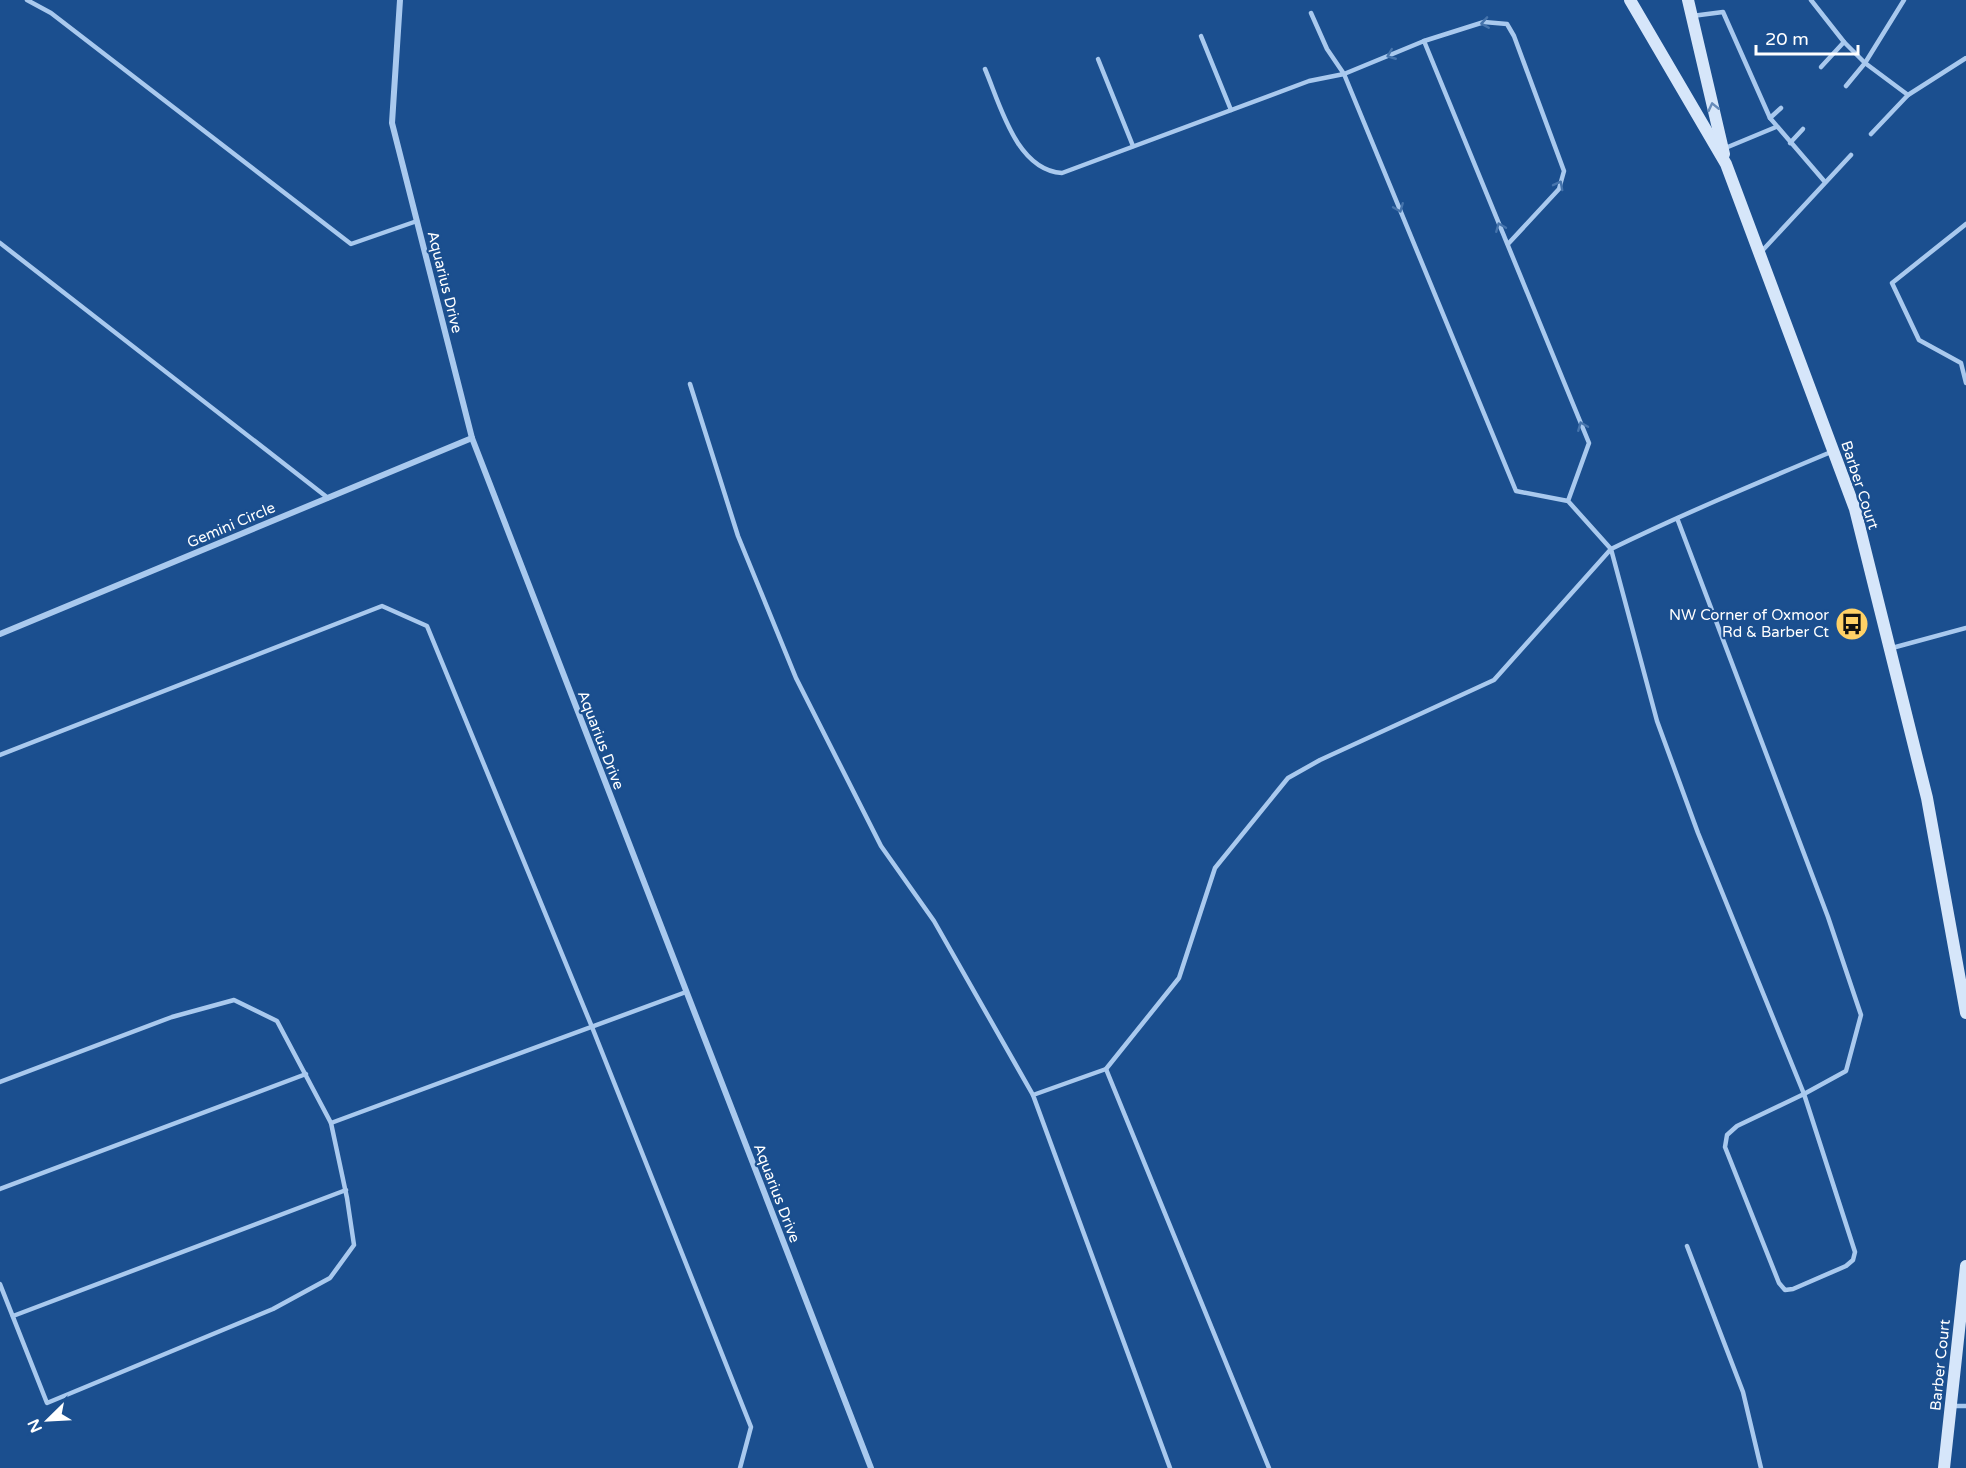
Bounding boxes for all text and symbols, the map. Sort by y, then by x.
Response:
one-way arrow [1481,16,1490,28]
scale bar [1756,18,1858,56]
text: 20 m [1765,28,1809,50]
one-way arrow [1386,48,1397,60]
one-way arrow [1708,102,1721,112]
one-way arrow [1552,181,1563,191]
one-way arrow [1392,201,1404,212]
one-way arrow [1495,222,1507,233]
street label: Aquarius Drive [424,229,466,335]
one-way arrow [1577,422,1589,433]
street label: Barber Court [1837,438,1883,532]
street label: Gemini Circle [184,498,278,552]
place label: NW Corner of Oxmoor Rd & Barber Ct [1669,606,1829,641]
bus stop icon: NW Corner of Oxmoor Rd & Barber Ct [1834,606,1870,642]
street label: Aquarius Drive [574,688,628,792]
street label: Aquarius Drive [750,1141,804,1245]
street label: Barber Court [1926,1318,1954,1412]
north arrow [18,1390,78,1450]
text: N [23,1416,47,1436]

